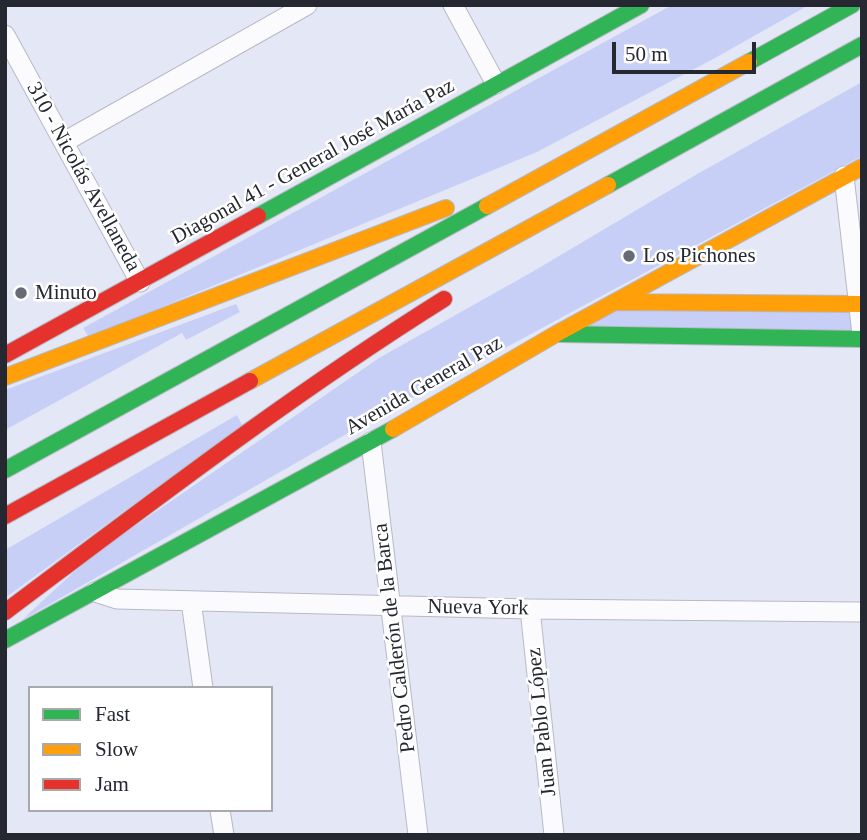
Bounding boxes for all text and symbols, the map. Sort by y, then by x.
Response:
scale bar [615,28,758,72]
text: 50 m [625,42,668,66]
street label: Diagonal 41 - General José María Paz [167,74,459,250]
street label: 310 - Nicolás Avellaneda [20,78,146,276]
place label: Los Pichones [643,243,756,269]
marker: Los Pichones [621,248,637,264]
place label: Minuto [35,280,97,306]
marker: Minuto [13,285,29,301]
street label: Avenida General Paz [341,331,507,441]
street label: Pedro Calderón de la Barca [368,522,422,754]
street label: Nueva York [427,595,529,621]
street label: Juan Pablo López [522,646,562,798]
legend [28,686,273,812]
text: Fast [95,702,130,726]
text: Slow [95,737,138,761]
text: Jam [95,772,129,796]

